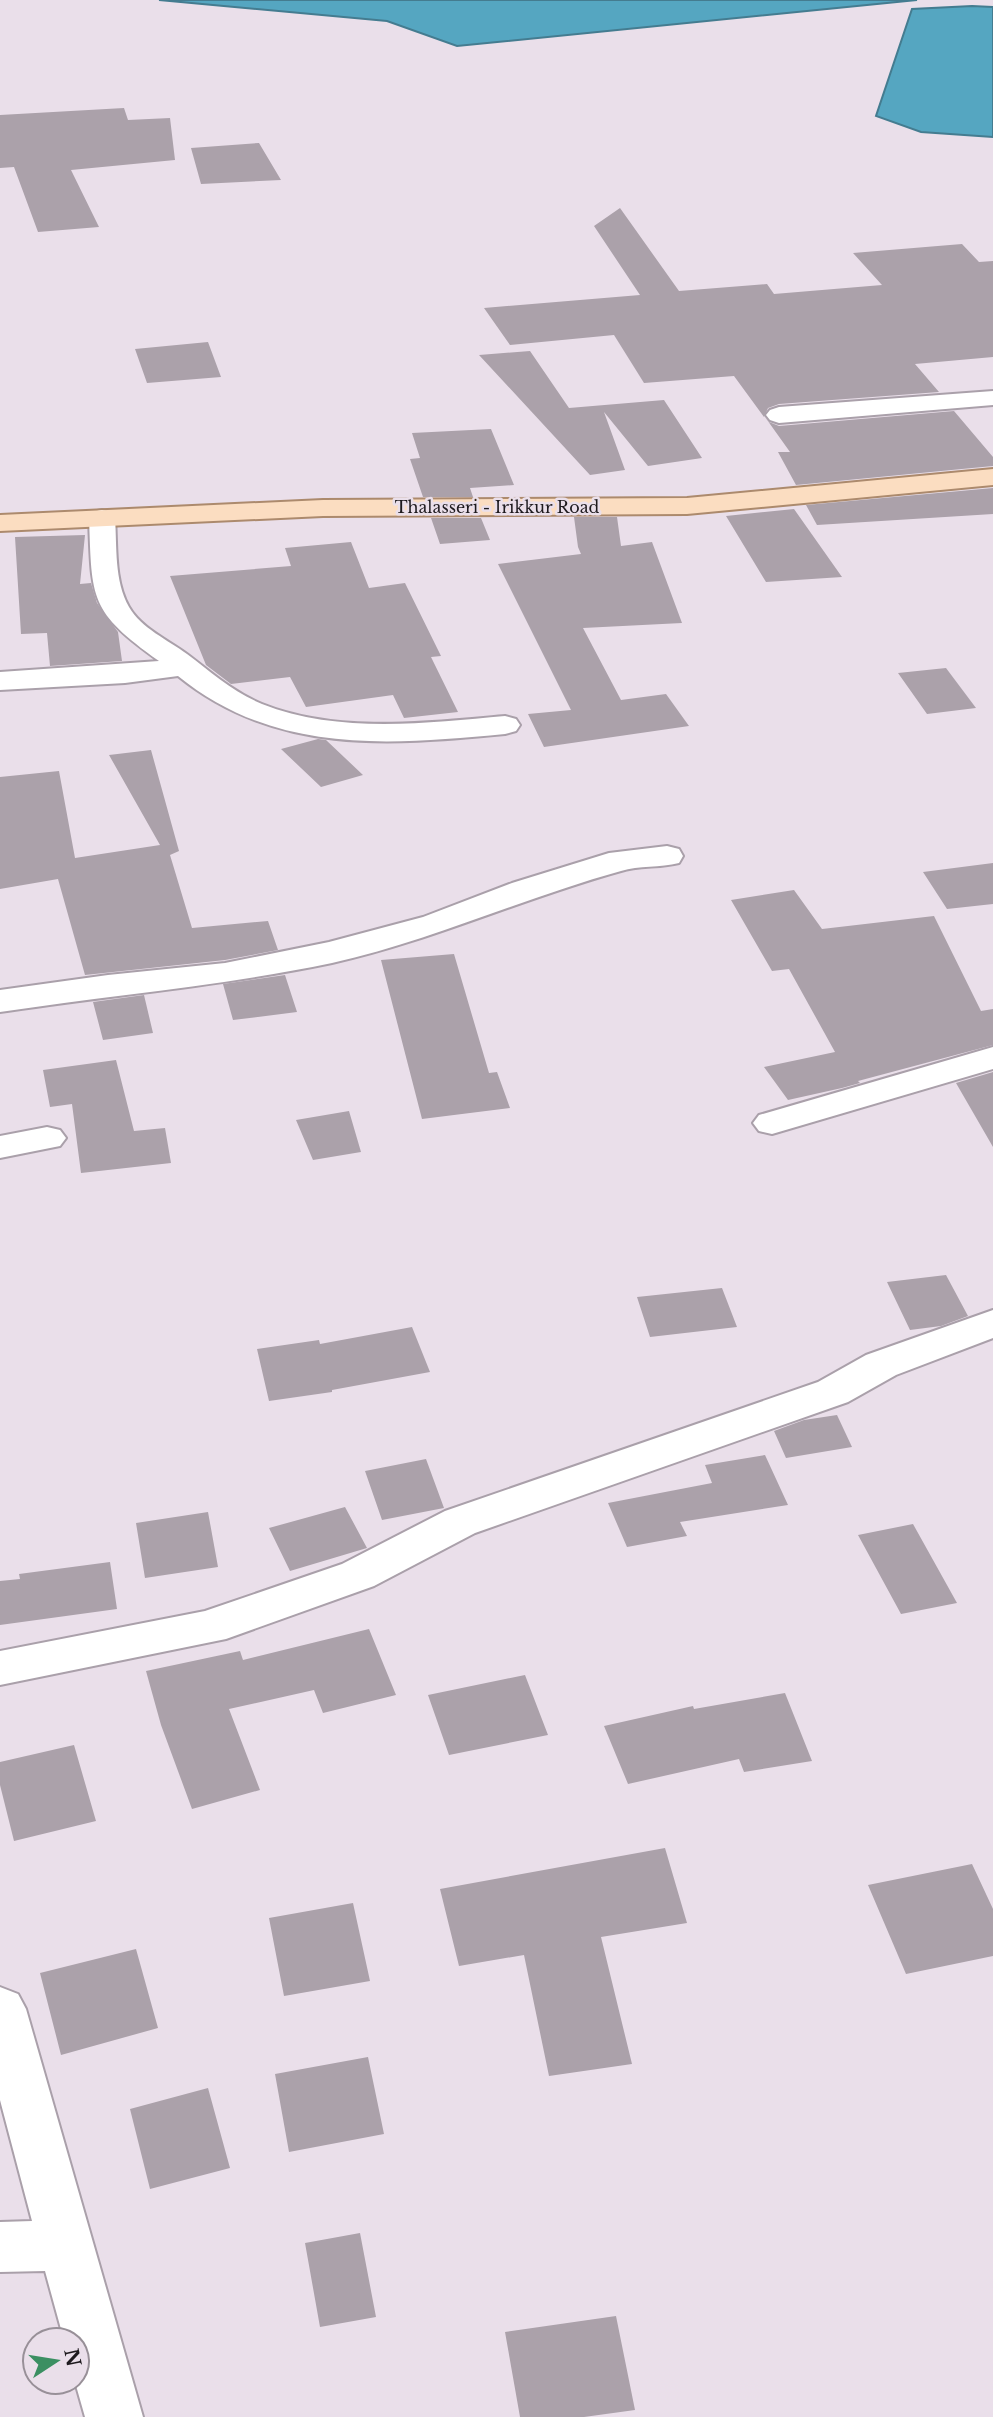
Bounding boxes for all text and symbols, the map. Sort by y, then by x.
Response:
street label: Thalasseri - Irikkur Road [395,497,600,517]
north arrow [21,2326,91,2396]
text: N [59,2346,85,2369]

